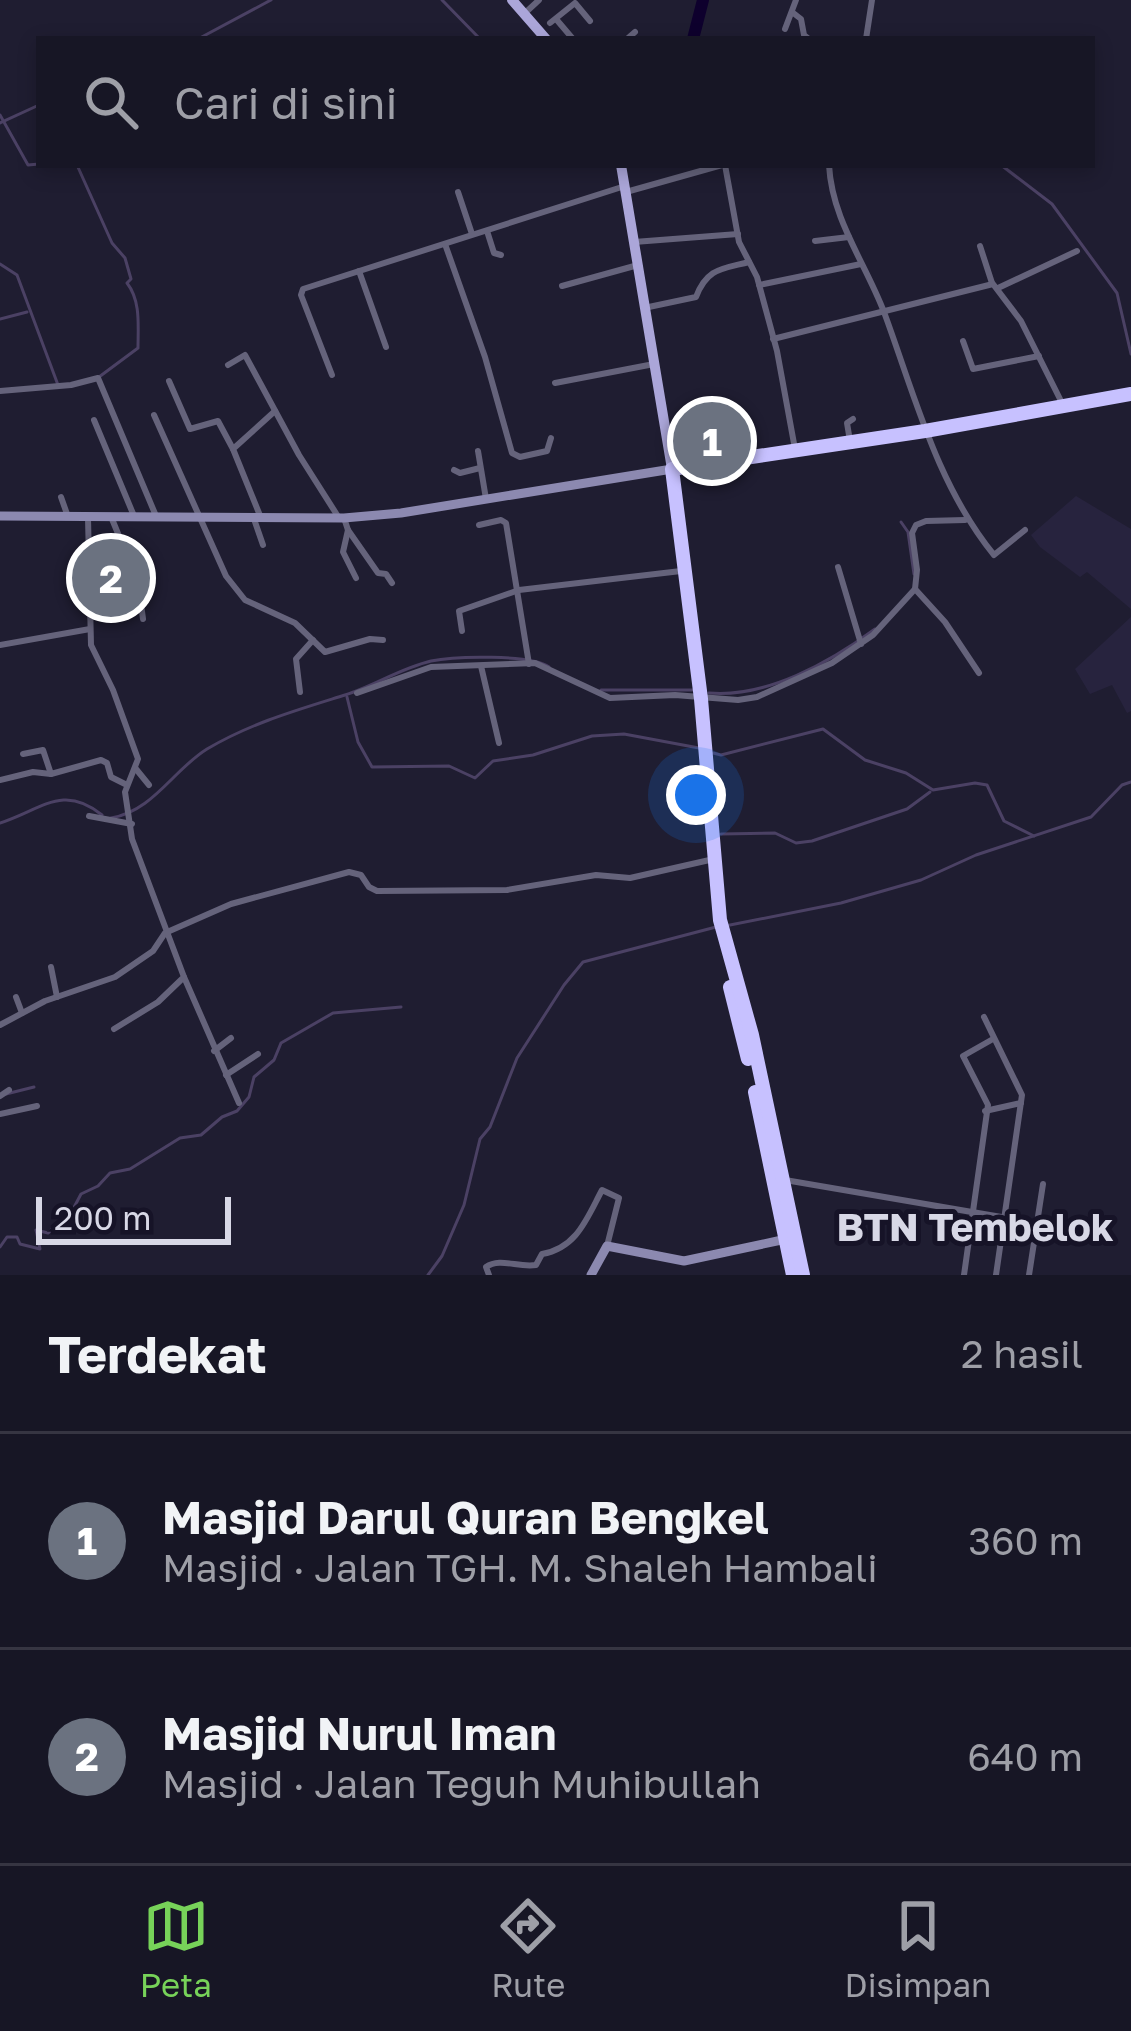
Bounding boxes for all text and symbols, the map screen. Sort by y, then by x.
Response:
search box [36,36,1095,168]
icon: search [78,69,144,135]
text: Cari di sini [174,75,398,129]
pin: 1 [673,396,751,486]
pin: 2 [72,533,150,623]
your location [666,765,726,825]
scale bar [36,1191,231,1244]
text: 200 m [54,1198,152,1237]
district label: BTN Tembelok [836,1203,1114,1250]
text: Terdekat [48,1323,267,1384]
text: 2 hasil [961,1330,1083,1377]
text: Masjid Darul Quran Bengkel [162,1490,769,1544]
text: 1 [77,1517,97,1564]
text: 360 m [968,1517,1083,1564]
text: Masjid · Jalan TGH. M. Shaleh Hambali [162,1544,878,1591]
text: Masjid Nurul Iman [162,1706,557,1760]
text: 2 [75,1733,99,1780]
text: 640 m [967,1733,1083,1780]
text: Masjid · Jalan Teguh Muhibullah [162,1760,761,1807]
tab: Peta [140,1893,212,2004]
tab: Rute [491,1893,565,2004]
tab: Disimpan [845,1893,991,2004]

